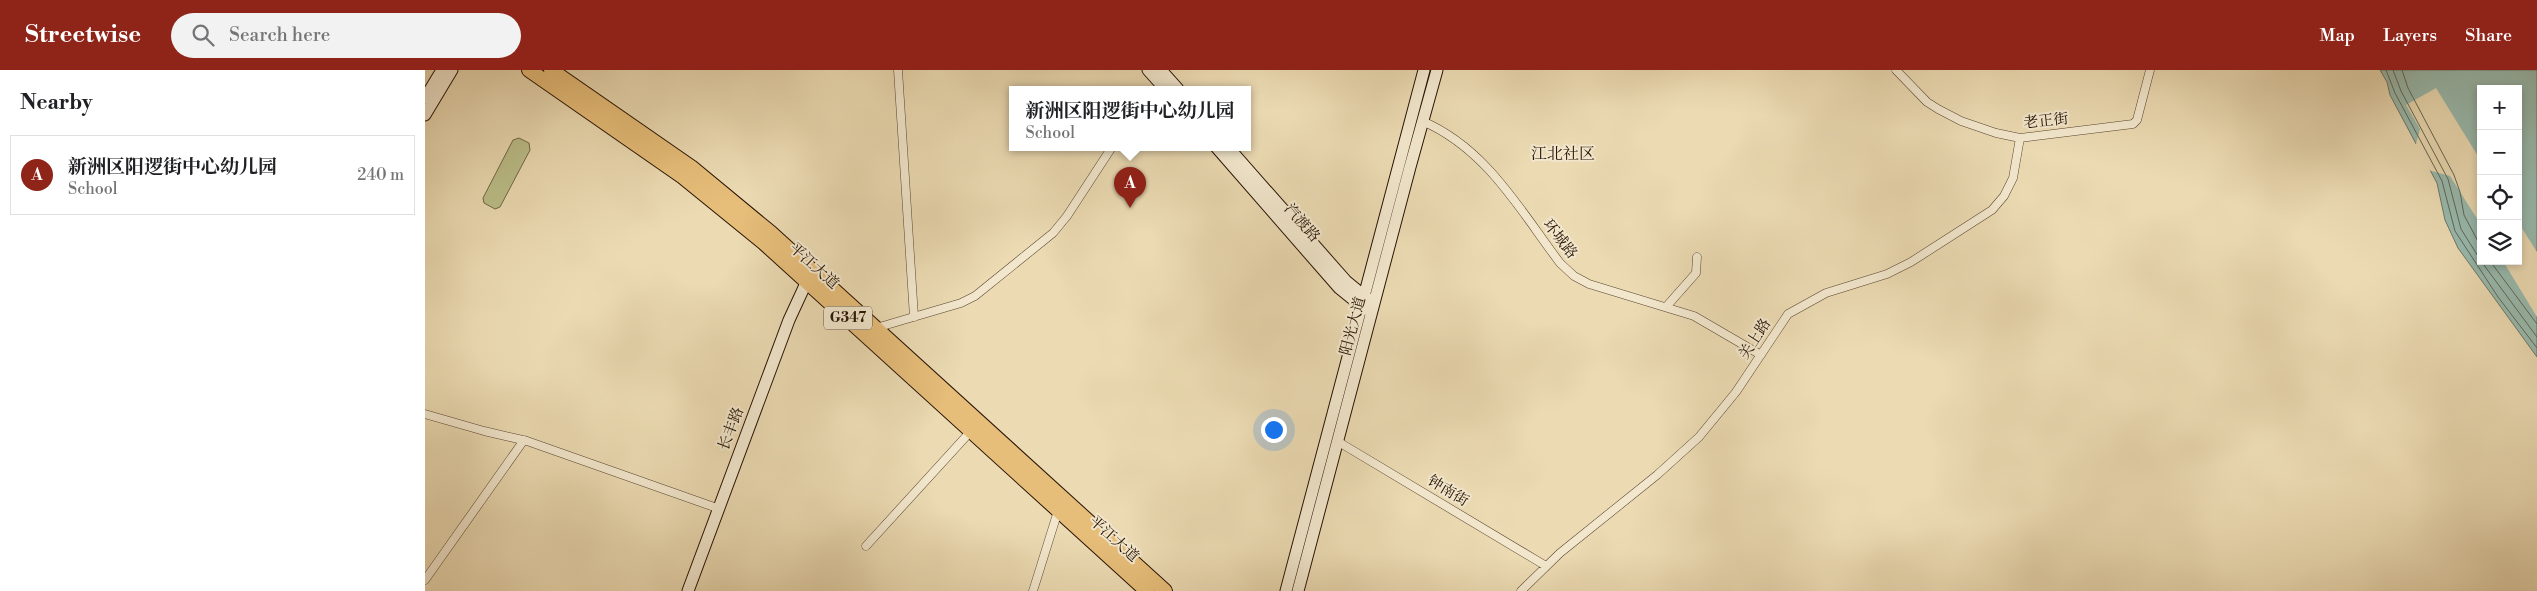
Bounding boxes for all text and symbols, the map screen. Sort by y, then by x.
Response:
search box [171,13,521,58]
text: Streetwise [25,20,141,50]
icon: search [189,21,217,49]
text: Search here [229,23,330,47]
text: Map [2320,24,2355,47]
text: Layers [2383,24,2437,47]
text: Share [2465,24,2512,47]
map controls [2477,85,2522,265]
button: + [2477,85,2522,130]
popup [1009,86,1251,151]
text: Nearby [20,90,93,116]
text: 新洲区阳逻街中心幼儿园 [1025,99,1235,123]
street label: 老正街 [2023,109,2069,133]
text: School [1025,123,1075,143]
button: − [2477,130,2522,175]
district label: 江北社区 [1531,144,1595,164]
text: 新洲区阳逻街中心幼儿园 [68,155,277,179]
text: A [31,165,43,185]
text: 240 m [357,165,404,185]
pin: A [1114,167,1146,208]
button: locate [2477,175,2522,220]
text: School [68,179,117,199]
street label: 汽渡路 [1280,200,1324,246]
street label: 环城路 [1539,215,1581,263]
button: layers [2477,220,2522,265]
street label: 平江大道 [785,239,843,293]
street label: 阳光大道 [1336,295,1370,357]
road number: G347 [824,307,872,330]
street label: 关上路 [1735,315,1775,363]
street label: 长丰路 [714,405,748,453]
your location [1261,417,1287,443]
street label: 钟南街 [1424,471,1472,511]
street label: 平江大道 [1085,512,1143,566]

